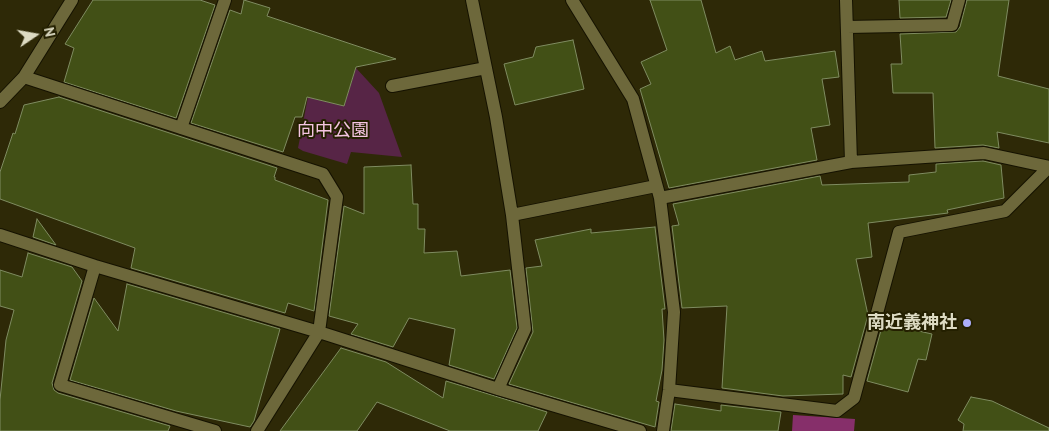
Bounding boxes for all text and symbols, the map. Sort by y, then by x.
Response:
north arrow [10,10,60,60]
text: N [40,26,59,38]
park label: 向中公園 [297,120,369,142]
place label: 南近義神社 [867,312,957,334]
marker: 南近義神社 [961,317,973,329]

